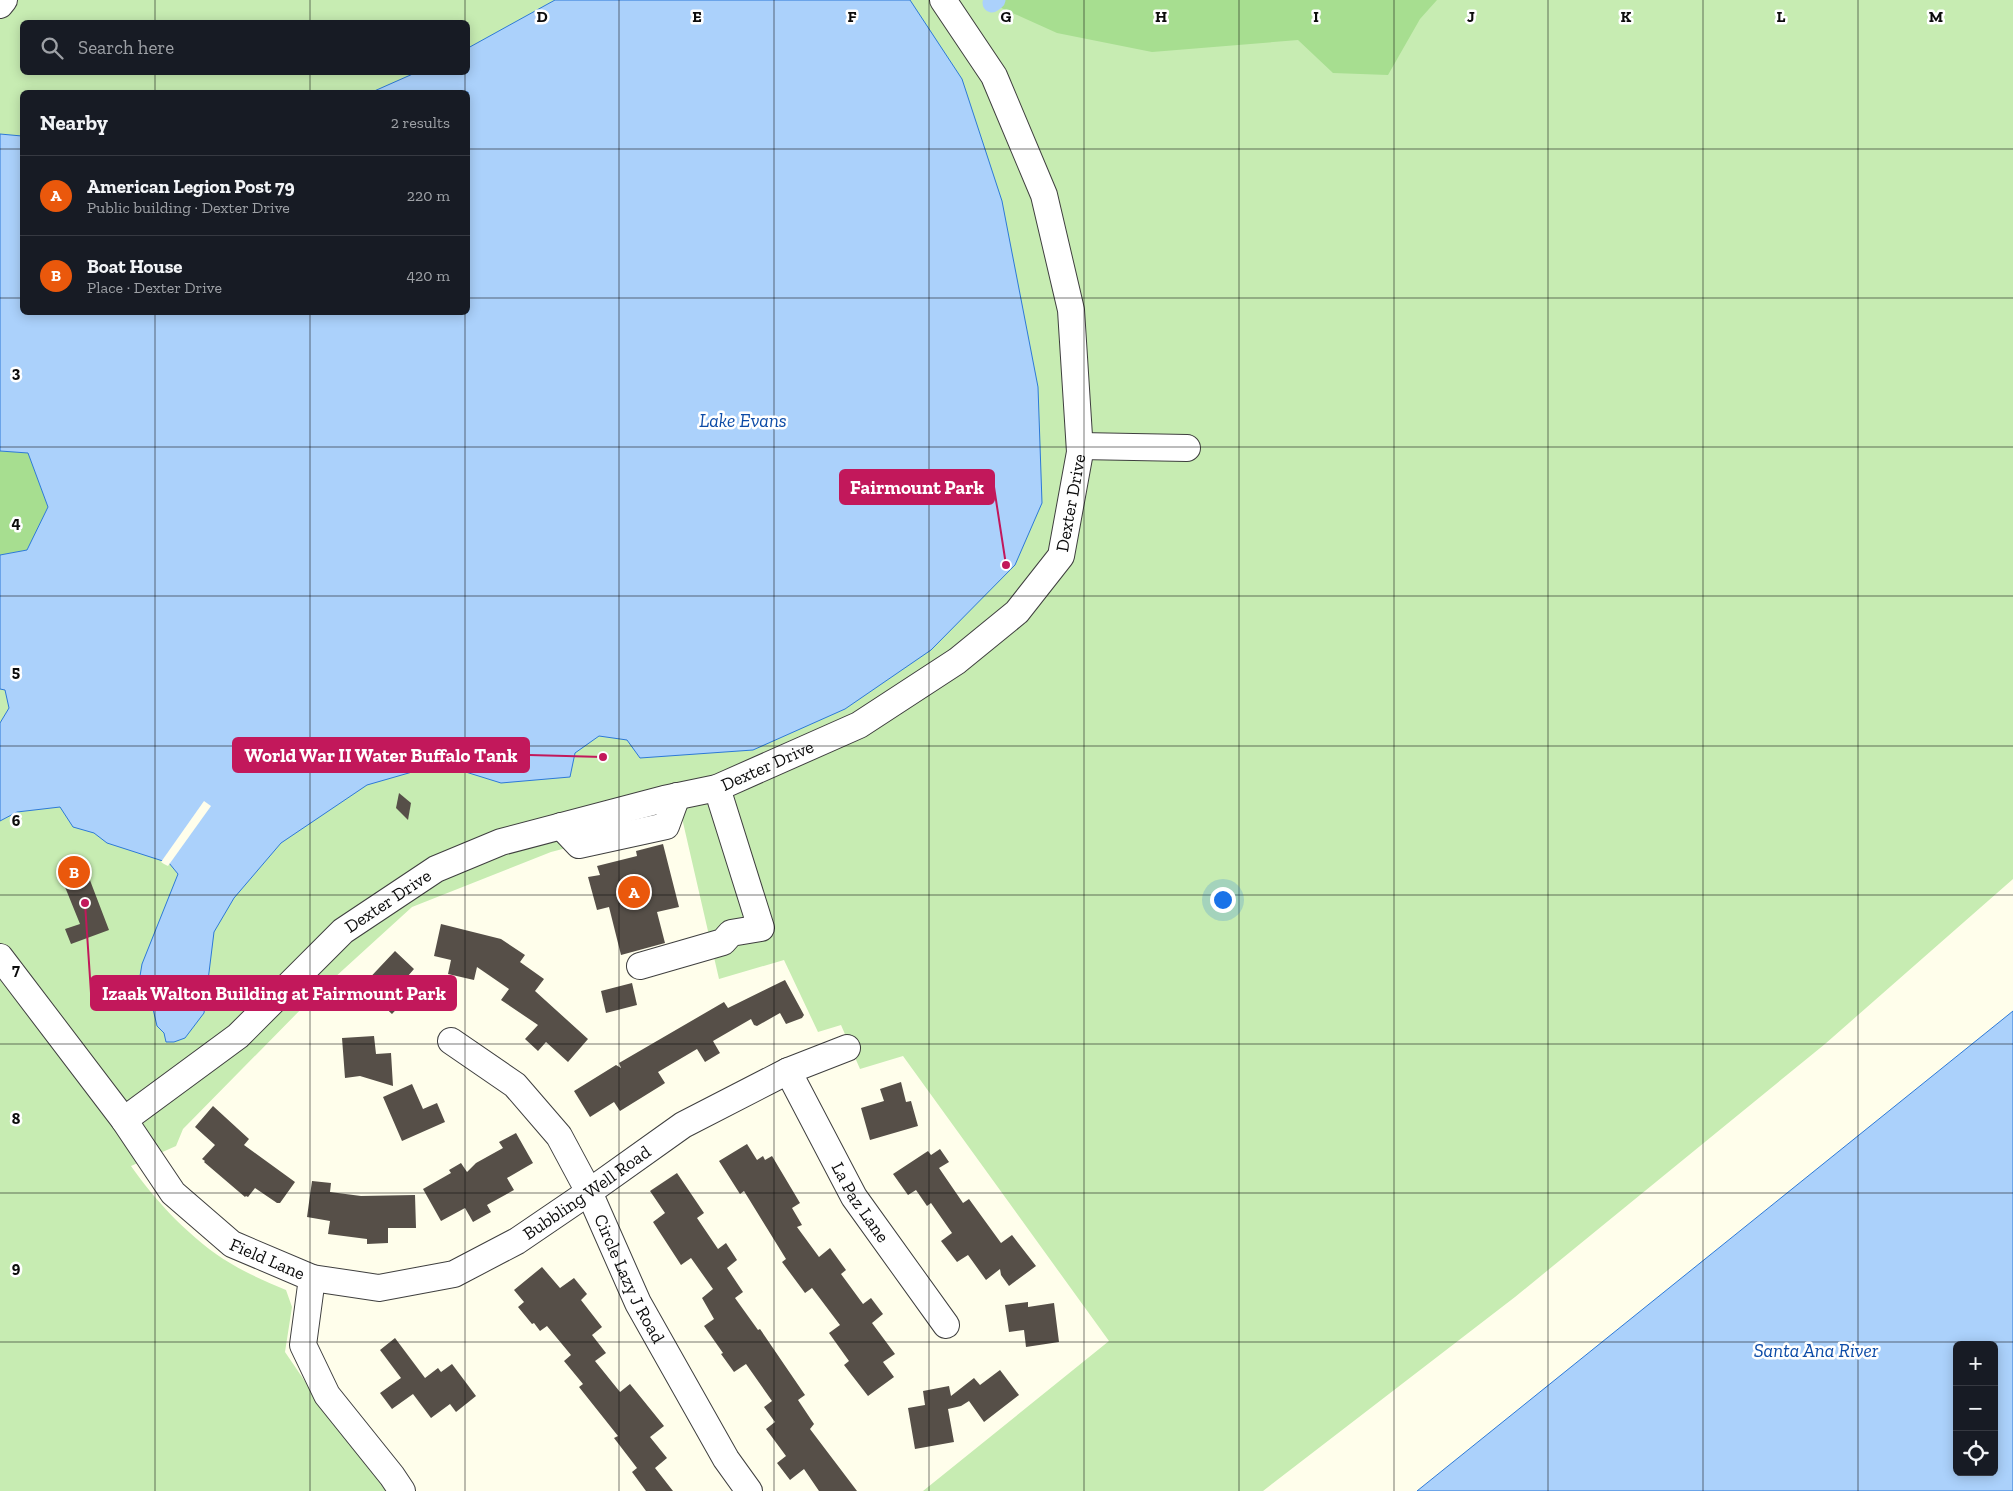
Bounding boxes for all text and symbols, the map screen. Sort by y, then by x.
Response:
text: D [536,7,548,26]
text: E [692,7,702,26]
text: F [847,7,857,26]
text: G [1001,7,1012,26]
text: H [1155,7,1167,26]
text: I [1313,7,1319,26]
text: J [1467,7,1475,26]
text: K [1621,7,1632,26]
text: L [1777,7,1786,26]
text: M [1929,7,1943,26]
search box [20,20,470,75]
icon: search [38,34,66,62]
text: Search here [78,36,174,59]
text: Nearby [40,110,108,135]
text: 2 results [391,113,450,132]
text: American Legion Post 79 [87,175,295,198]
text: A [51,186,62,205]
text: 220 m [407,186,450,205]
text: Public building · Dexter Drive [87,198,290,217]
text: Boat House [87,255,183,278]
text: B [51,266,61,285]
text: 420 m [406,266,450,285]
text: Place · Dexter Drive [87,278,222,297]
text: 3 [12,363,21,382]
water label: Lake Evans [699,409,787,432]
street label: Dexter Drive [1051,452,1090,554]
callout: Fairmount Park [840,470,994,504]
text: Fairmount Park [850,476,984,499]
text: 4 [11,513,21,532]
text: 5 [12,662,20,681]
street label: Dexter Drive [718,736,817,796]
callout: World War II Water Buffalo Tank [233,738,529,772]
text: World War II Water Buffalo Tank [244,744,518,767]
text: 6 [12,811,21,830]
pin: B [58,853,90,891]
street label: Dexter Drive [340,864,435,938]
pin: A [618,873,650,911]
your location [1210,887,1236,913]
text: 7 [12,960,20,979]
callout: Izaak Walton Building at Fairmount Park [91,976,456,1010]
text: Izaak Walton Building at Fairmount Park [102,982,447,1005]
text: 8 [12,1109,21,1128]
street label: Bubbling Well Road [519,1141,655,1245]
street label: La Paz Lane [827,1158,894,1247]
street label: Circle Lazy J Road [589,1211,669,1347]
street label: Field Lane [226,1233,308,1285]
text: 9 [12,1258,21,1277]
water label: Santa Ana River [1754,1339,1879,1362]
map controls [1953,1341,1998,1476]
button: + [1953,1341,1998,1386]
button: − [1953,1386,1998,1431]
button: locate [1953,1431,1998,1476]

